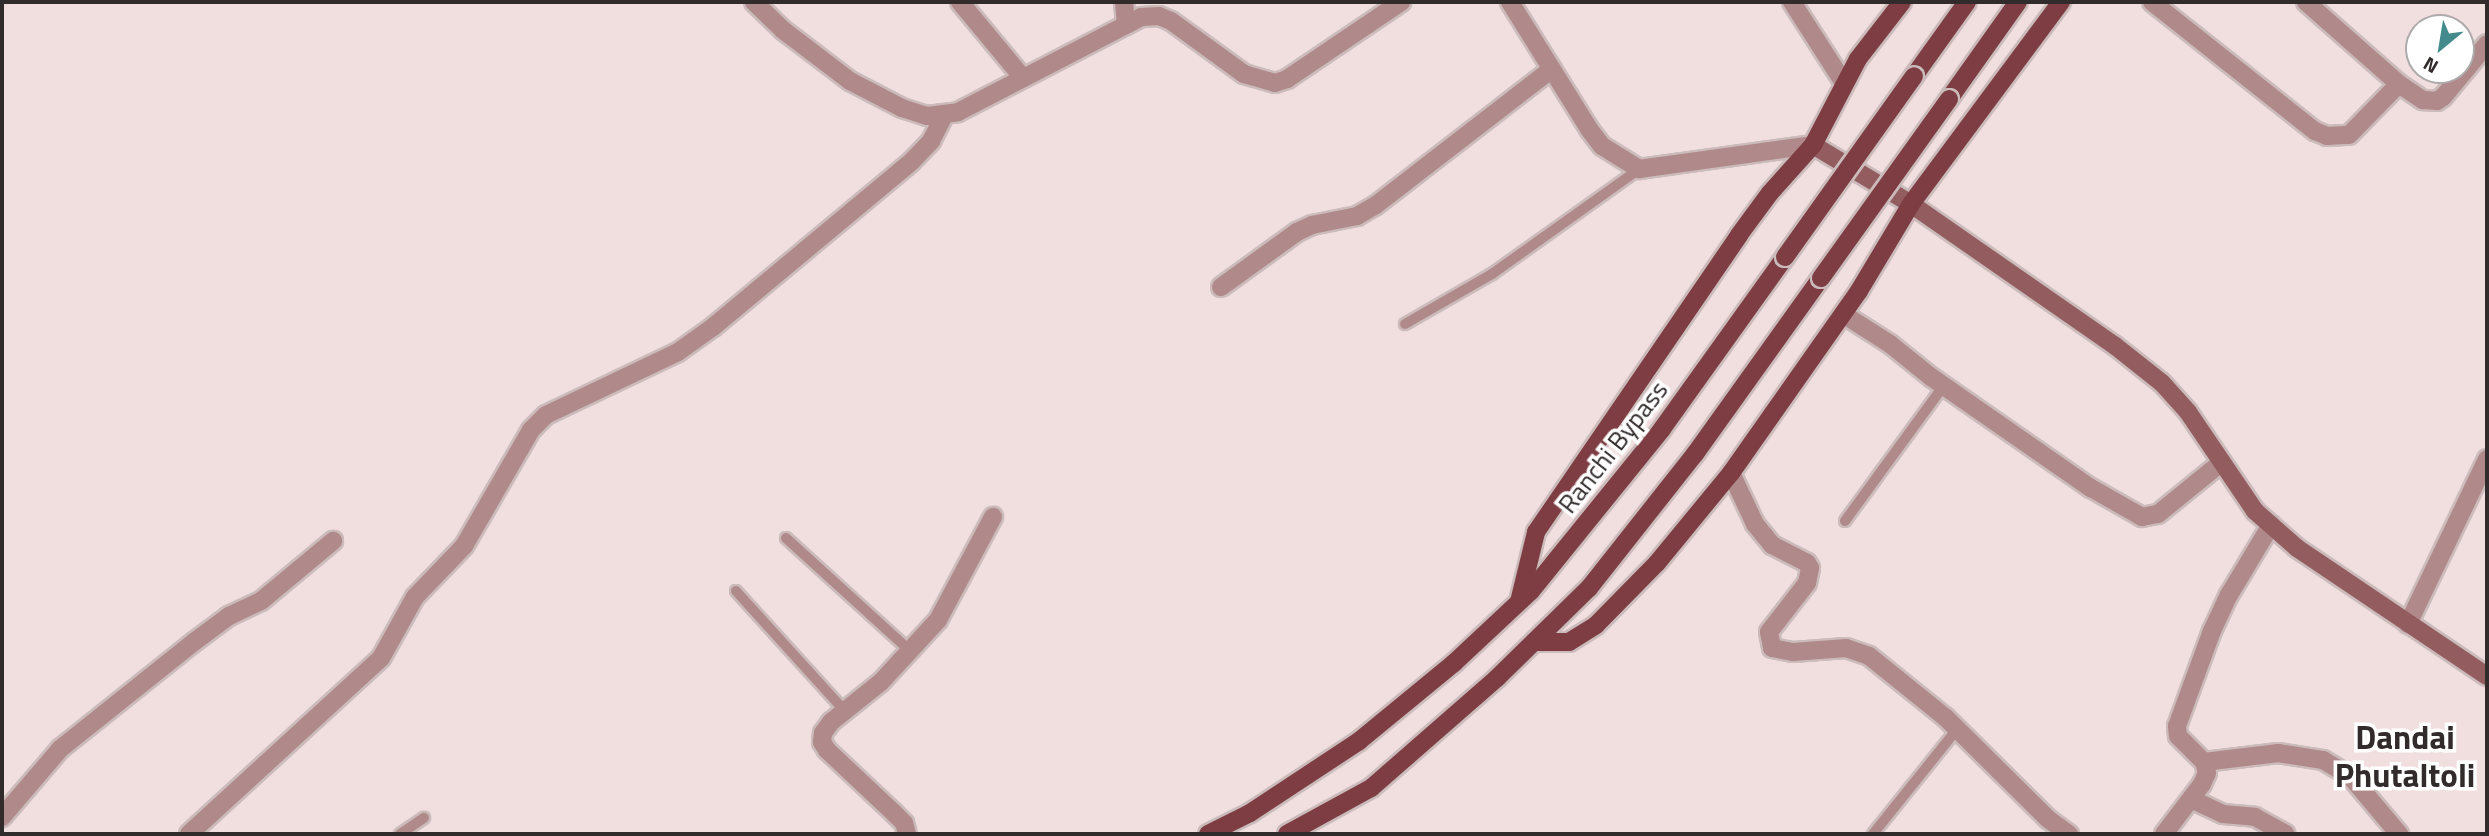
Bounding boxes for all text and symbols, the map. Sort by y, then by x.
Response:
north arrow [2405,14,2475,84]
text: N [2417,50,2443,82]
street label: Ranchi Bypass [1552,375,1674,519]
district label: Dandai Phutaltoli [2335,718,2475,796]

